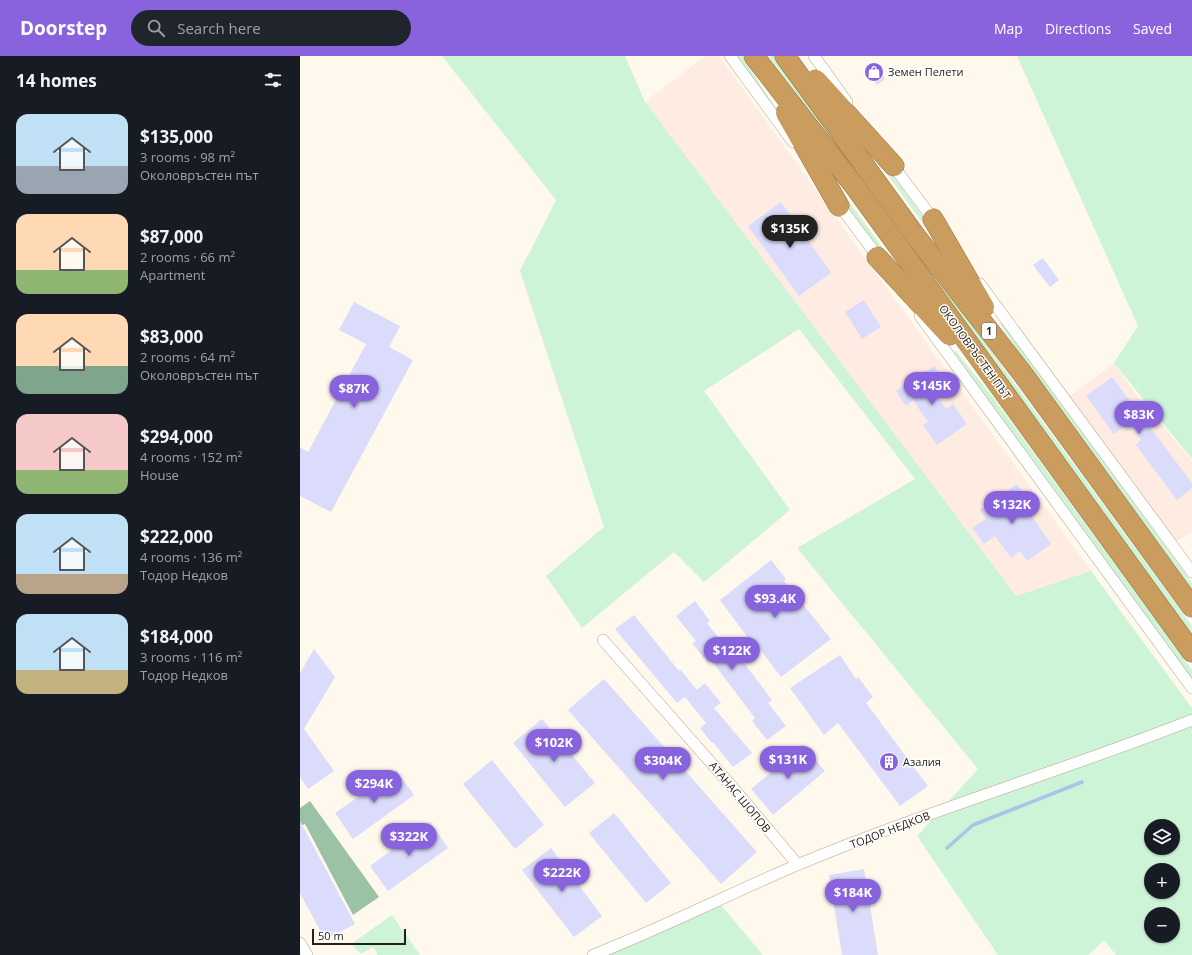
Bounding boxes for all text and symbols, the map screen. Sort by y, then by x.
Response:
search box [131,10,411,46]
text: Doorstep [20,15,107,41]
icon: search [145,17,167,39]
text: Search here [177,18,261,38]
text: Map [994,19,1023,38]
text: Directions [1045,19,1111,38]
text: Saved [1133,19,1172,38]
shop icon: Земен Пелети [863,61,885,83]
place label: Земен Пелети [888,64,963,79]
text: 14 homes [16,69,97,92]
icon: filters [262,69,284,91]
text: $135,000 [140,125,213,148]
icon: home [48,130,96,178]
text: 3 rooms · 98 m² [140,148,235,166]
text: Околовръстен път [140,166,259,184]
pin: $135K [762,215,818,249]
text: $135K [771,219,809,237]
text: $87,000 [140,225,203,248]
icon: home [48,230,96,278]
text: 2 rooms · 66 m² [140,248,235,266]
text: Apartment [140,266,205,284]
street label: ОКОЛОВРЪСТЕН ПЪТ [936,302,1015,402]
road number: 1 [982,323,996,339]
text: $83,000 [140,325,203,348]
icon: home [48,330,96,378]
text: 2 rooms · 64 m² [140,348,235,366]
text: Околовръстен път [140,366,259,384]
pin: $145K [904,372,960,406]
pin: $87K [330,375,378,409]
text: $145K [913,376,951,394]
text: $87K [339,379,369,397]
pin: $83K [1115,401,1163,435]
text: $83K [1124,405,1154,423]
text: $294,000 [140,425,213,448]
icon: home [48,430,96,478]
text: 4 rooms · 152 m² [140,448,242,466]
text: House [140,466,179,484]
pin: $132K [984,491,1040,525]
text: $132K [993,495,1031,513]
text: $222,000 [140,525,213,548]
icon: home [48,530,96,578]
text: 4 rooms · 136 m² [140,548,242,566]
text: Тодор Недков [140,566,228,584]
pin: $93.4K [742,585,808,619]
text: $93.4K [754,589,796,607]
text: $184,000 [140,625,213,648]
icon: home [48,630,96,678]
pin: $122K [704,637,760,671]
text: $122K [713,641,751,659]
text: 3 rooms · 116 m² [140,648,242,666]
text: Тодор Недков [140,666,228,684]
pin: $102K [526,729,582,763]
text: $102K [535,733,573,751]
pin: $131K [760,746,816,780]
pin: $304K [635,747,691,781]
text: $131K [769,750,807,768]
text: $304K [644,751,682,769]
building icon: Азалия [878,751,900,773]
place label: Азалия [903,754,941,769]
street label: АТАНАС ШОПОВ [706,758,775,835]
pin: $294K [346,770,402,804]
text: $294K [355,774,393,792]
street label: ТОДОР НЕДКОВ [848,807,932,852]
map controls [1144,819,1180,943]
button: layers [1144,819,1180,855]
pin: $322K [381,823,437,857]
text: $322K [390,827,428,845]
pin: $222K [534,859,590,893]
text: $222K [543,863,581,881]
button: + [1144,863,1180,899]
pin: $184K [825,879,881,913]
text: $184K [834,883,872,901]
button: − [1144,907,1180,943]
scale bar [312,927,406,946]
text: 50 m [318,928,344,943]

